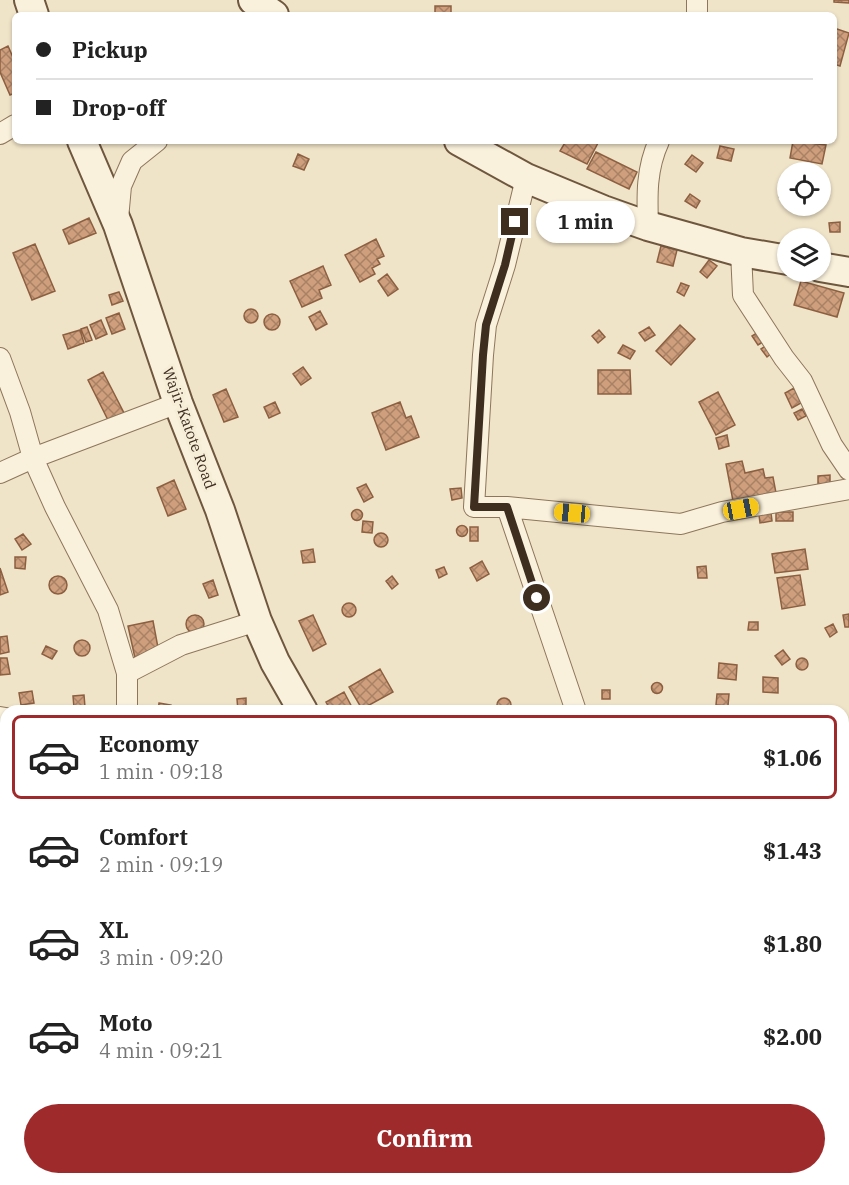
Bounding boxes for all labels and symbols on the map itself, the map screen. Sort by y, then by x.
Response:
callout: 1 min [536,201,635,243]
route end [501,208,528,235]
street label: Wajir-Katote Road [159,364,220,491]
car [722,497,760,521]
car [553,502,591,524]
route start [523,584,550,611]

